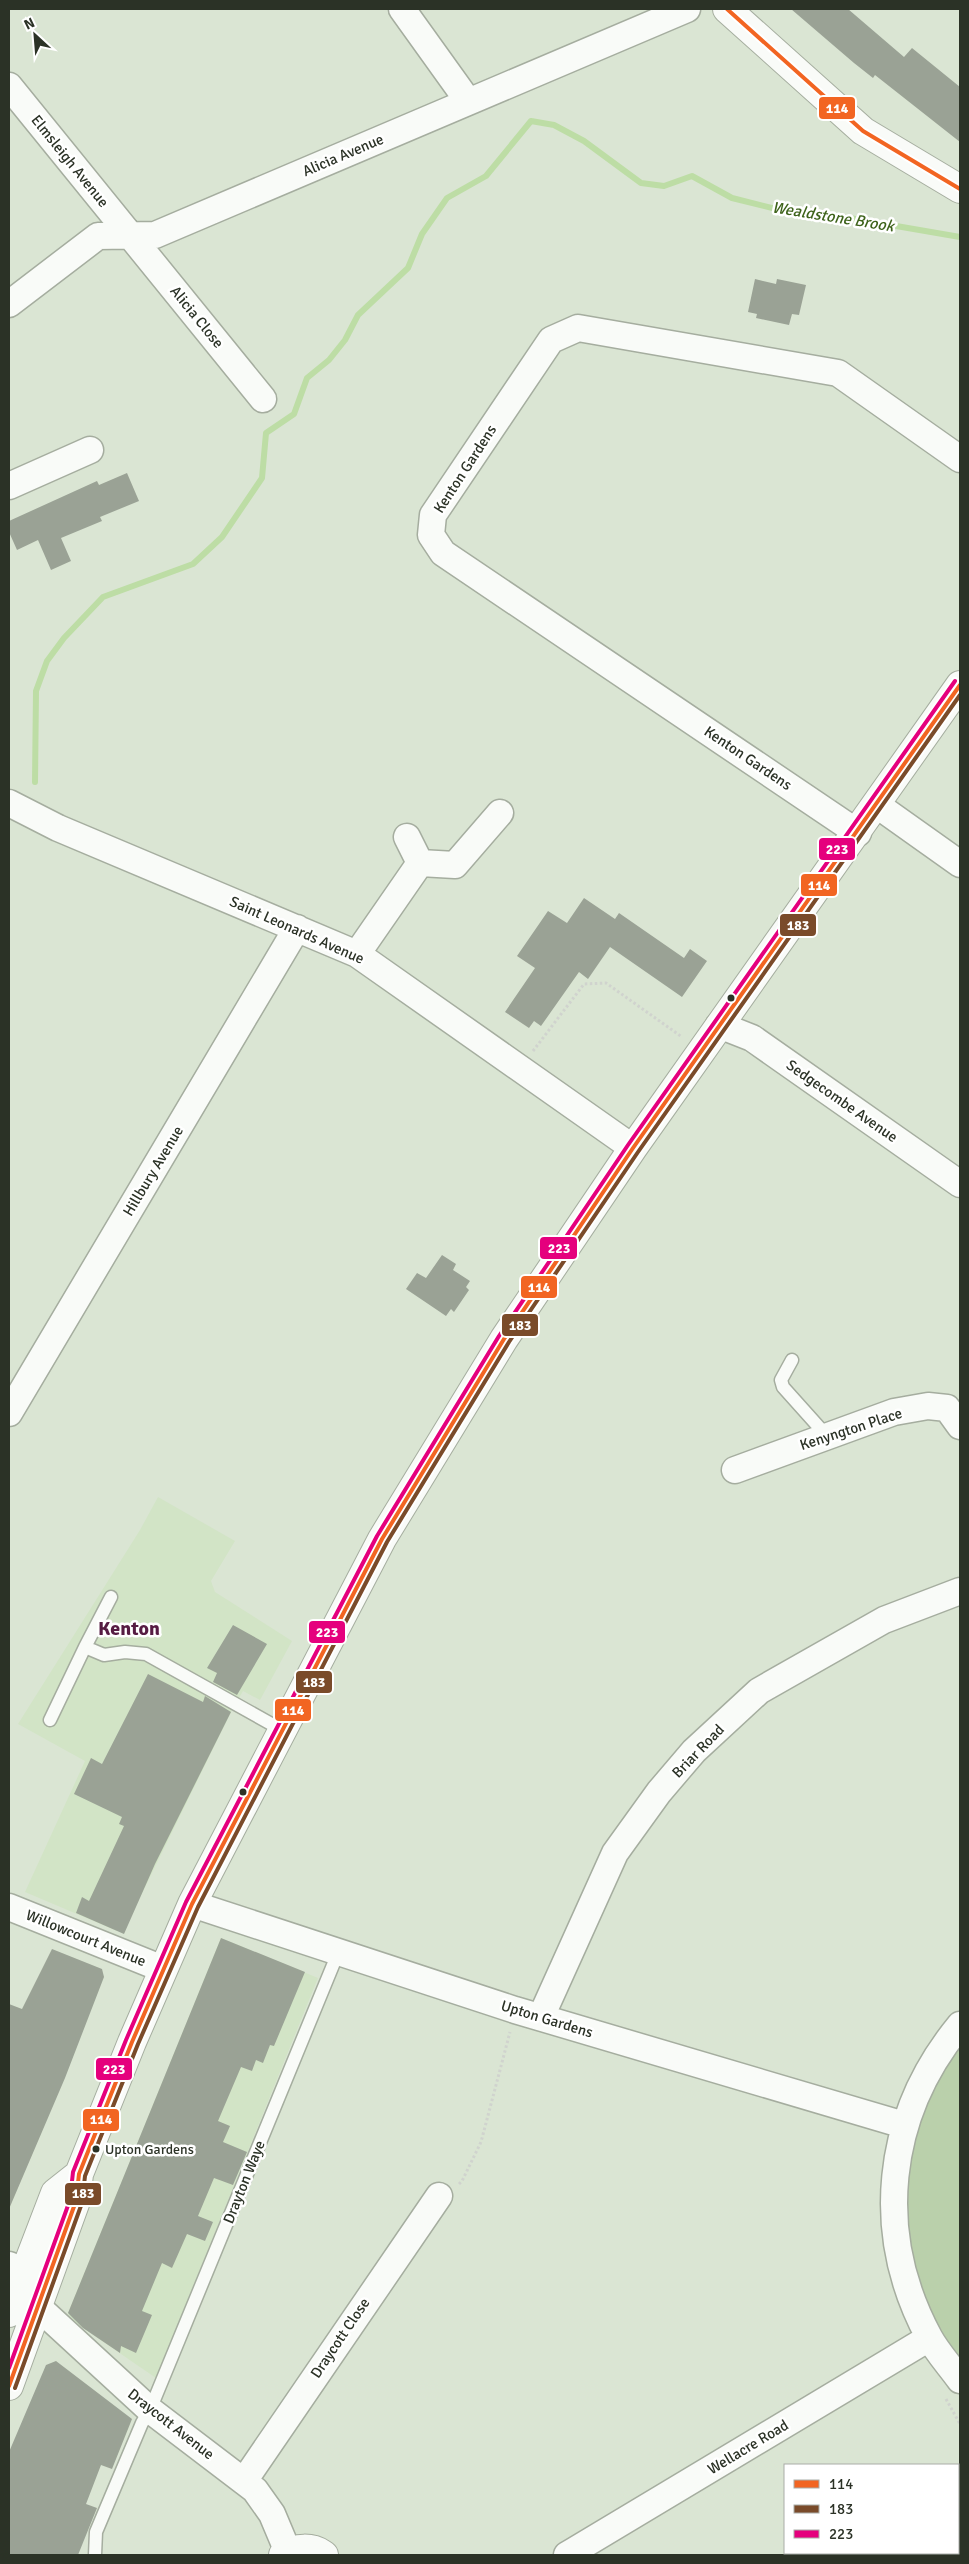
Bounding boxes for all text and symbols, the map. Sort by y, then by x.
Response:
north arrow [10,10,60,60]
text: N [21,14,38,34]
line badge: 114 [818,96,856,120]
text: 114 [826,100,849,117]
street label: Elmsleigh Avenue [27,111,113,211]
street label: Alicia Avenue [300,130,386,180]
water label: Wealdstone Brook [771,198,897,237]
street label: Alicia Close [166,282,228,352]
street label: Kenton Gardens [430,421,500,517]
street label: Kenton Gardens [701,722,796,794]
line badge: 223 [818,837,856,861]
text: 223 [826,841,848,858]
line badge: 114 [800,873,838,897]
text: 114 [808,877,831,894]
street label: Saint Leonards Avenue [227,892,367,968]
line badge: 183 [779,913,817,937]
text: 183 [787,917,809,934]
unlabelled marker [726,993,736,1003]
street label: Sedgecombe Avenue [783,1056,901,1146]
street label: Hillbury Avenue [119,1123,187,1219]
line badge: 223 [539,1236,578,1260]
text: 223 [548,1240,570,1257]
line badge: 114 [520,1275,558,1299]
text: 114 [528,1279,551,1296]
line badge: 183 [501,1313,539,1337]
text: 183 [509,1317,531,1334]
street label: Kenyngton Place [798,1404,904,1454]
district label: Kenton [98,1616,160,1641]
line badge: 223 [308,1620,346,1644]
text: 223 [316,1624,338,1641]
line badge: 183 [295,1670,333,1694]
text: 183 [303,1674,325,1691]
line badge: 114 [274,1698,312,1722]
text: 114 [282,1702,305,1719]
street label: Briar Road [668,1721,728,1781]
unlabelled marker [238,1787,248,1797]
street label: Willowcourt Avenue [23,1906,149,1970]
street label: Upton Gardens [499,1996,596,2042]
line badge: 223 [95,2057,133,2081]
text: 223 [103,2061,125,2078]
line badge: 114 [82,2108,120,2132]
text: 114 [90,2111,113,2128]
street label: Drayton Waye [219,2138,269,2226]
place label: Upton Gardens [105,2141,194,2158]
marker: Upton Gardens [91,2144,101,2154]
line badge: 183 [64,2182,102,2206]
text: 183 [72,2185,94,2202]
street label: Draycott Close [307,2294,373,2382]
street label: Draycott Avenue [124,2385,218,2463]
street label: Wellacre Road [704,2416,792,2478]
legend [784,2464,959,2554]
text: 114 [829,2475,853,2493]
text: 183 [829,2500,853,2518]
text: 223 [829,2525,853,2543]

